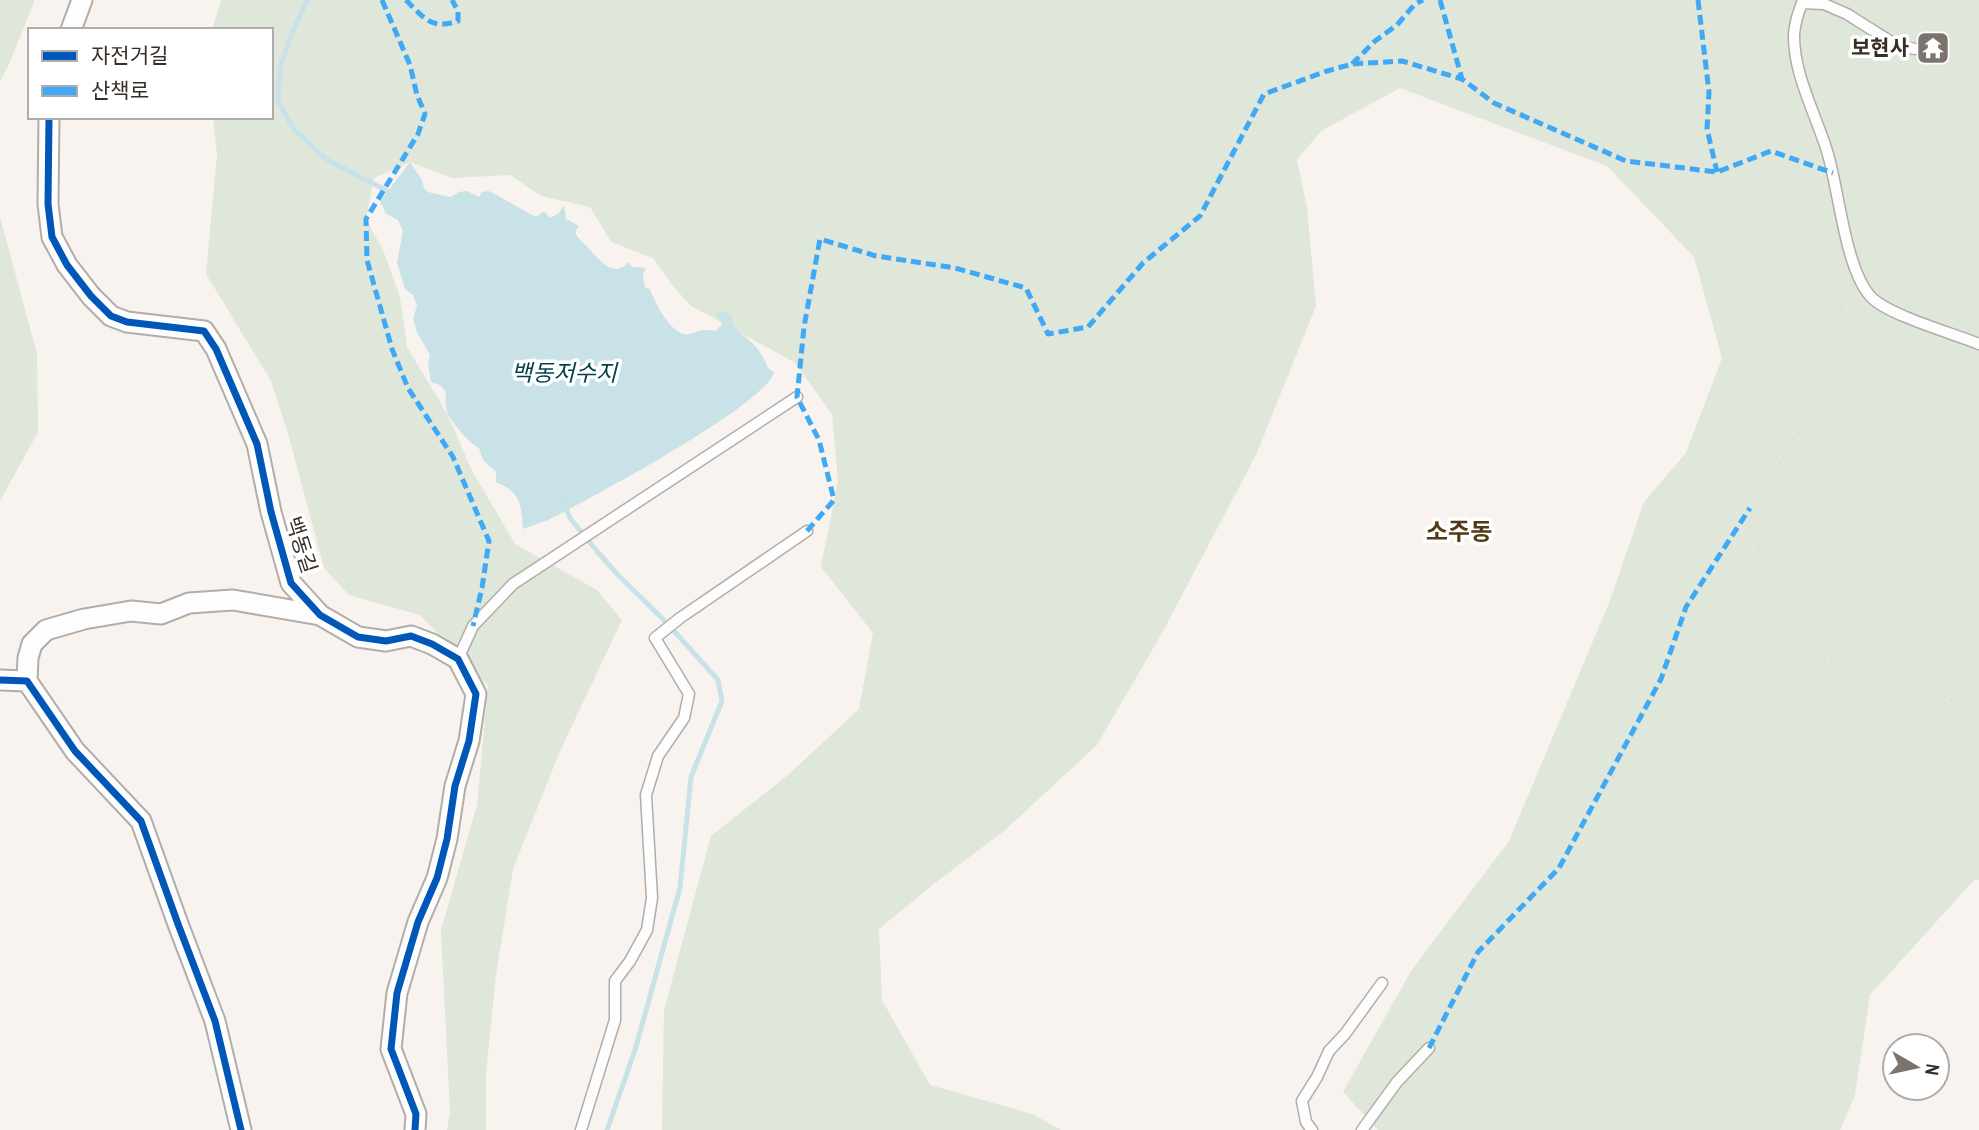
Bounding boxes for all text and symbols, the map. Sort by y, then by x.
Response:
legend [28,28,273,119]
temple icon: 보현사 [1914,29,1952,67]
place label: 보현사 [1851,33,1909,62]
text: 자전거길 [91,41,168,70]
text: 산책로 [91,76,149,105]
water label: 백동저수지 [511,357,619,388]
street label: 백동길 [279,513,324,577]
district label: 소주동 [1426,515,1492,547]
north arrow [1881,1032,1951,1102]
text: N [1919,1062,1947,1077]

